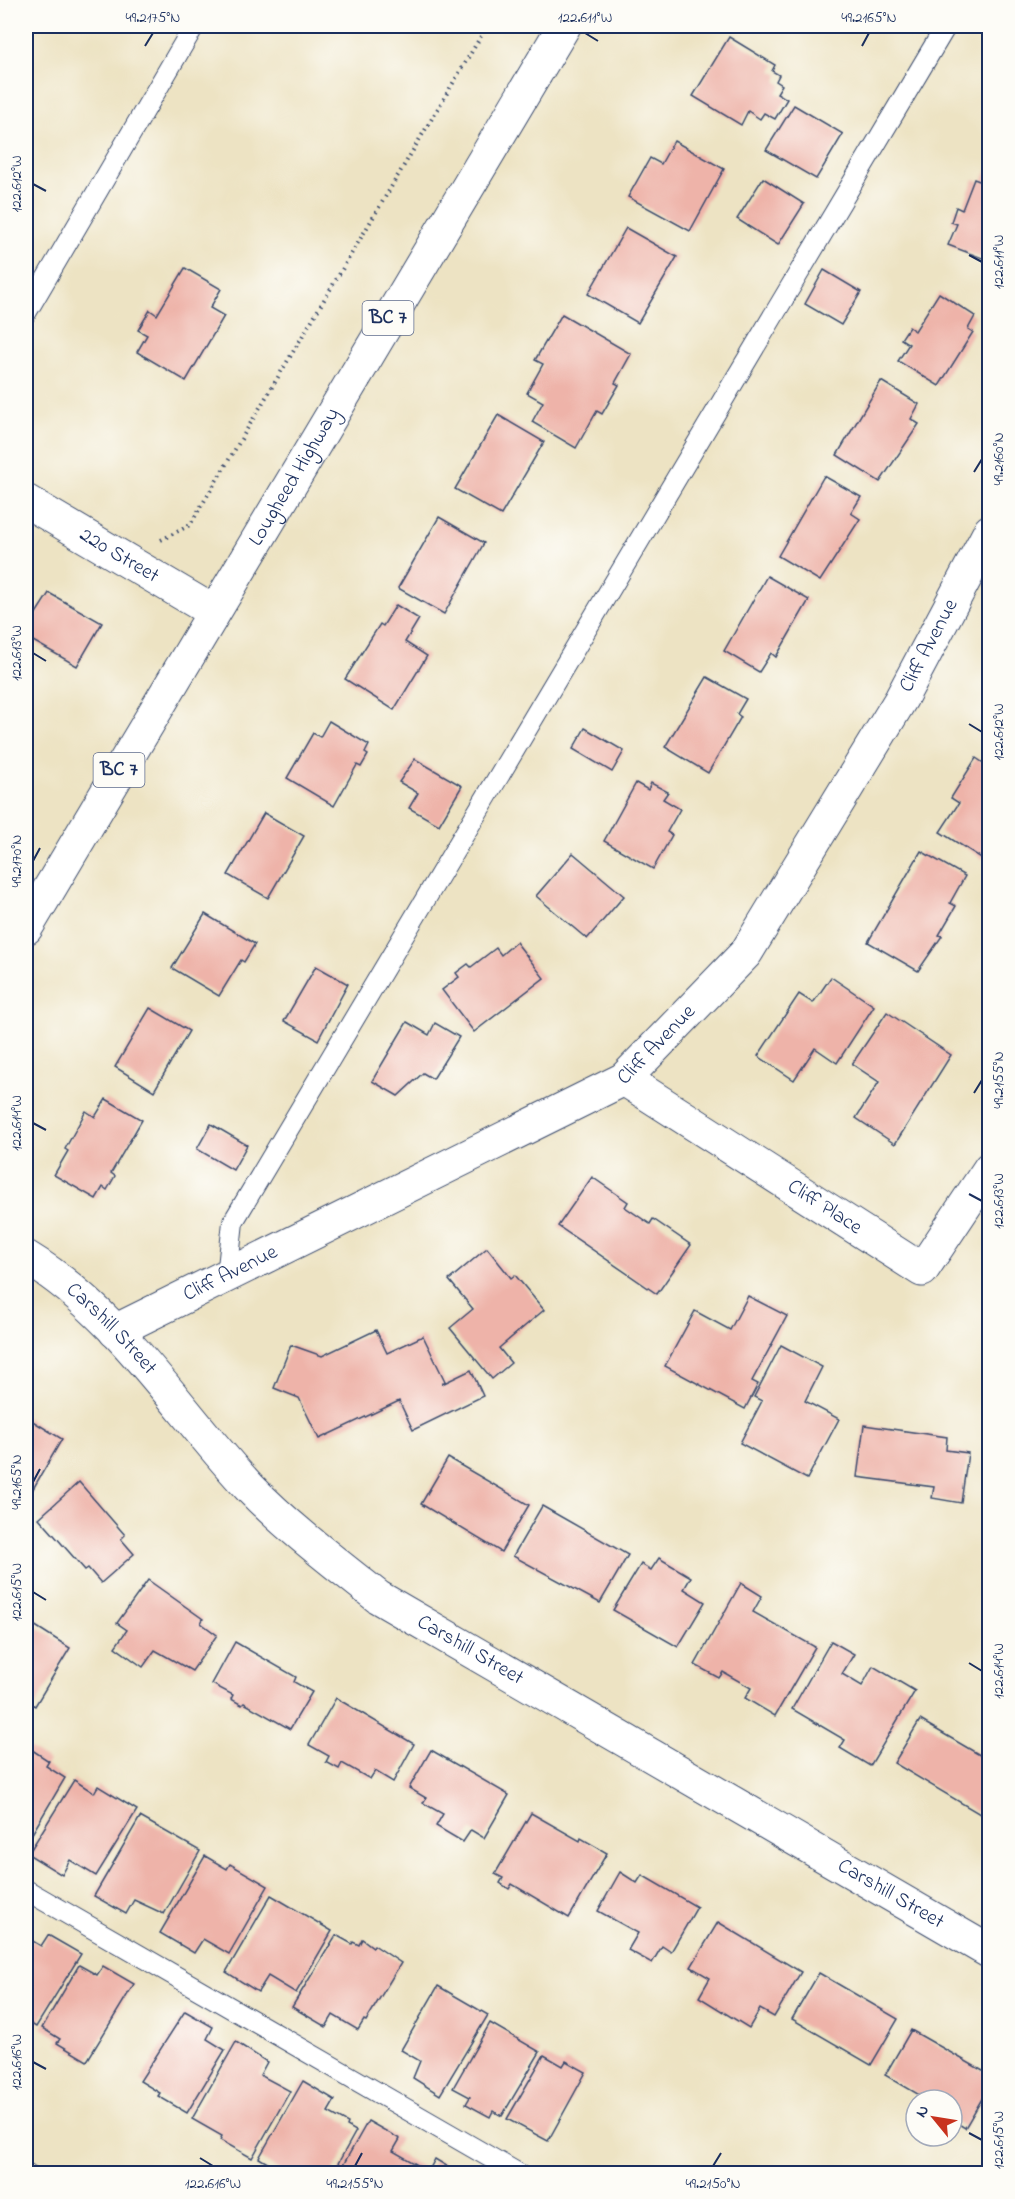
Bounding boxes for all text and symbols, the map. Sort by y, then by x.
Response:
text: 49.2175°N [126,7,180,29]
text: 122.611°W [558,7,612,29]
text: 49.2165°N [841,7,897,29]
text: 122.612°W [6,155,28,213]
text: 122.611°W [988,235,1010,289]
road number: BC 7 [362,301,414,335]
street label: Lougheed Highway [242,402,350,552]
text: 49.2160°N [988,432,1010,486]
street label: 220 Street [73,521,165,591]
street label: Cliff Avenue [892,593,967,698]
text: 122.613°W [6,625,28,681]
text: 122.612°W [988,703,1010,761]
road number: BC 7 [94,753,144,787]
text: 49.2170°N [6,835,28,887]
street label: Cliff Avenue [610,998,703,1092]
text: 49.2155°N [988,1051,1010,1109]
text: 122.614°W [6,1095,28,1151]
street label: Cliff Place [781,1172,868,1243]
text: 122.613°W [988,1173,1010,1229]
street label: Cliff Avenue [178,1237,283,1310]
street label: Carshill Street [59,1276,164,1382]
text: 49.2165°N [6,1454,28,1510]
text: 122.615°W [6,1563,28,1621]
street label: Carshill Street [411,1608,529,1693]
text: 122.614°W [988,1643,1010,1699]
street label: Carshill Street [831,1851,950,1937]
text: 122.616°W [6,2034,28,2090]
north arrow [904,2088,964,2148]
text: N [910,2101,936,2122]
text: 122.615°W [988,2111,1010,2169]
text: 122.616°W [185,2173,241,2195]
text: 49.2155°N [326,2173,384,2195]
text: 49.2150°N [685,2173,741,2195]

